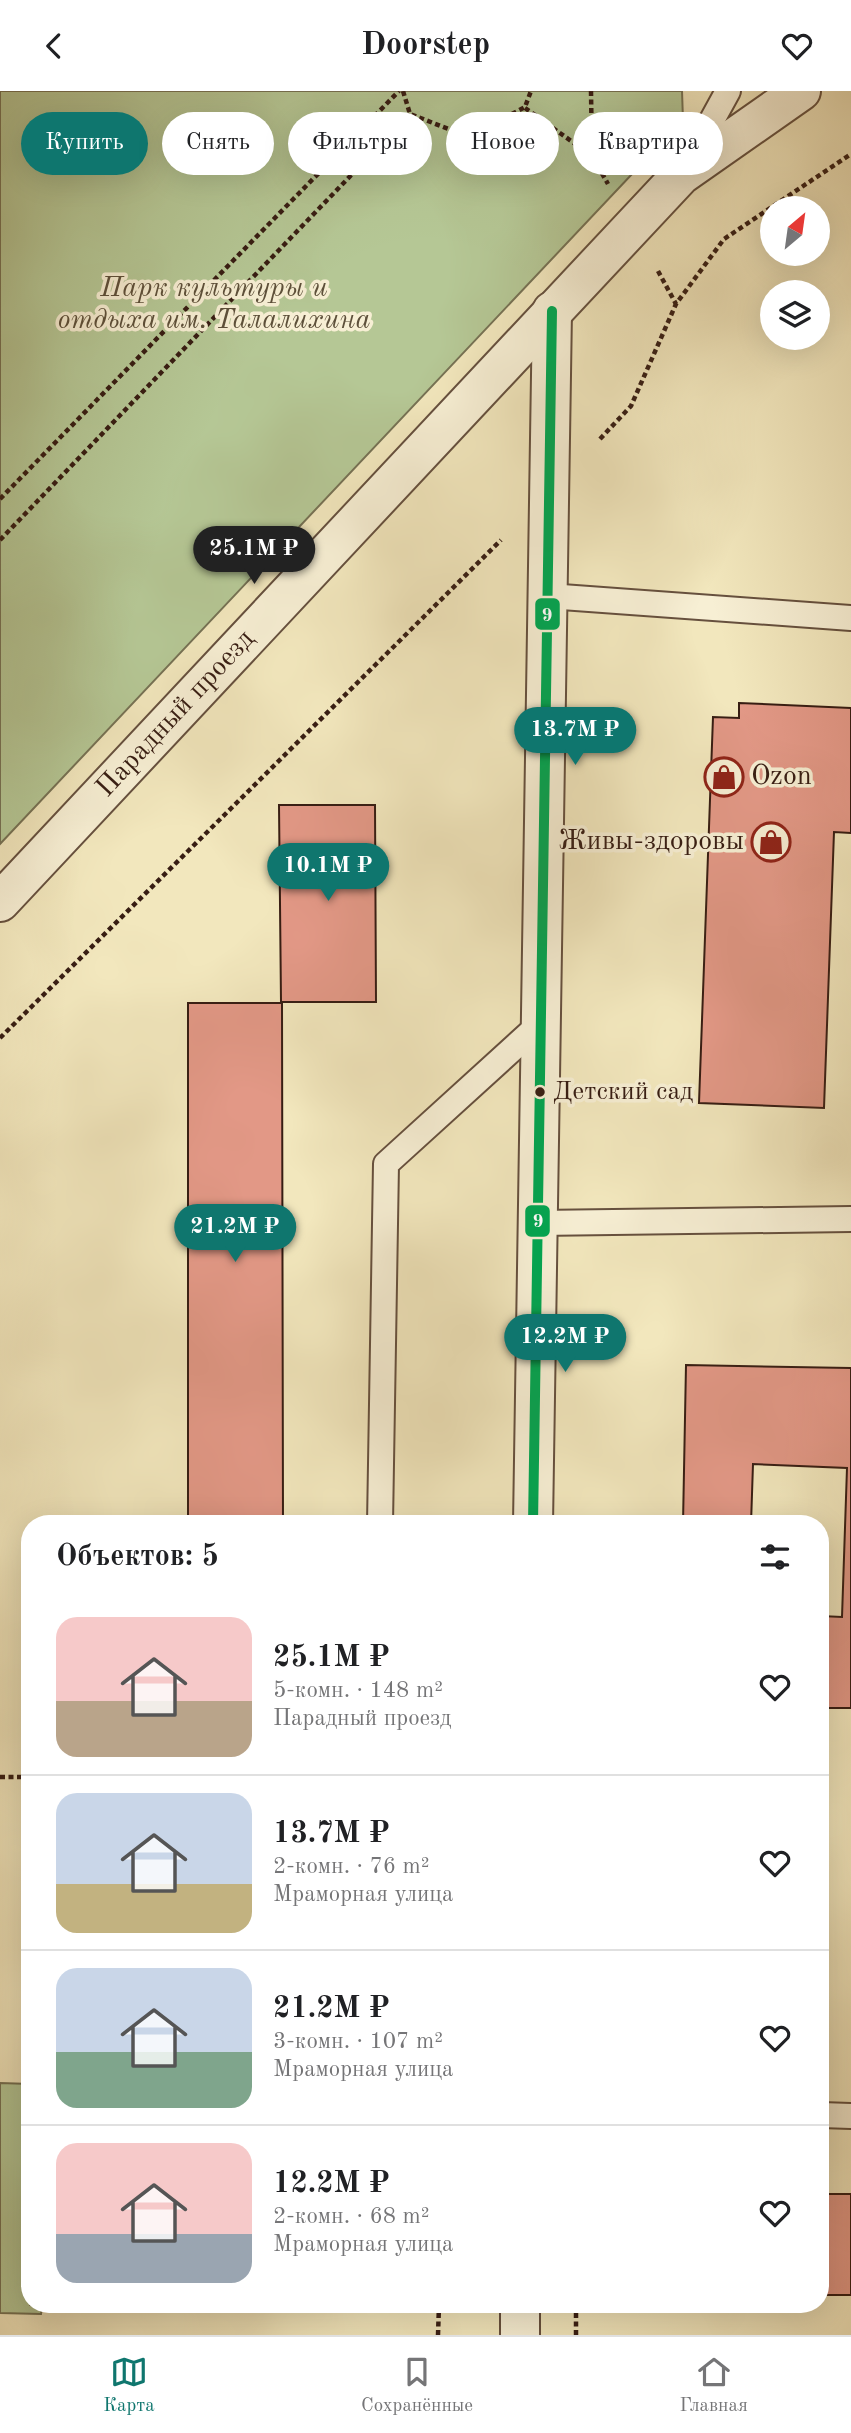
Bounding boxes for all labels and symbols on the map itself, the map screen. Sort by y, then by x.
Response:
north arrow [760,196,830,266]
park label: Парк культуры и отдыха им. Талалихина [58,275,370,335]
pin: 25.1M ₽ [189,526,319,586]
line badge: 9 [534,597,561,631]
text: 9 [541,607,553,626]
street label: Парадный проезд [92,625,260,803]
pin: 13.7M ₽ [510,707,640,767]
shop icon: Ozon [703,756,745,798]
place label: Ozon [751,763,812,791]
shop icon: Живы-здоровы [750,821,792,863]
place label: Живы-здоровы [558,828,744,856]
pin: 10.1M ₽ [263,843,393,903]
place label: Детский сад [553,1079,693,1105]
marker: Детский сад [533,1085,547,1099]
line badge: 9 [524,1204,551,1238]
pin: 21.2M ₽ [170,1205,300,1264]
text: 9 [532,1213,544,1232]
pin: 12.2M ₽ [500,1315,630,1374]

